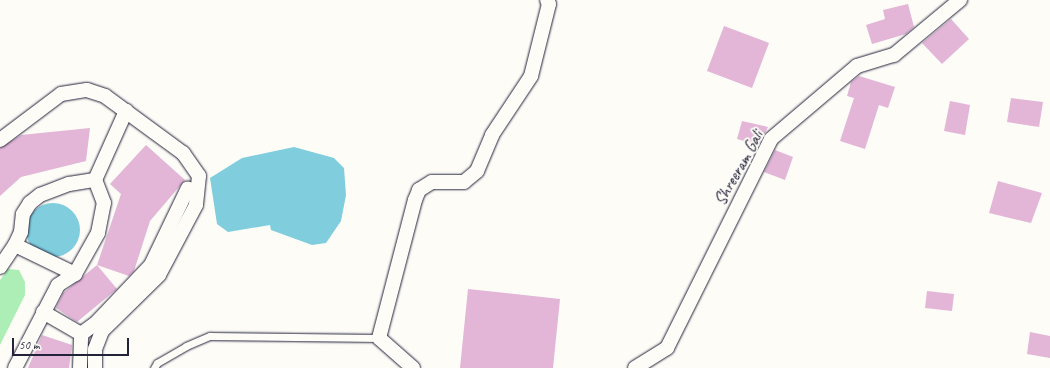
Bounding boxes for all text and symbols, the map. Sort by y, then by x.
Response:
street label: Shreeram Gali [710,127,768,209]
scale bar [14,330,131,356]
text: 50 m [19,337,39,353]

